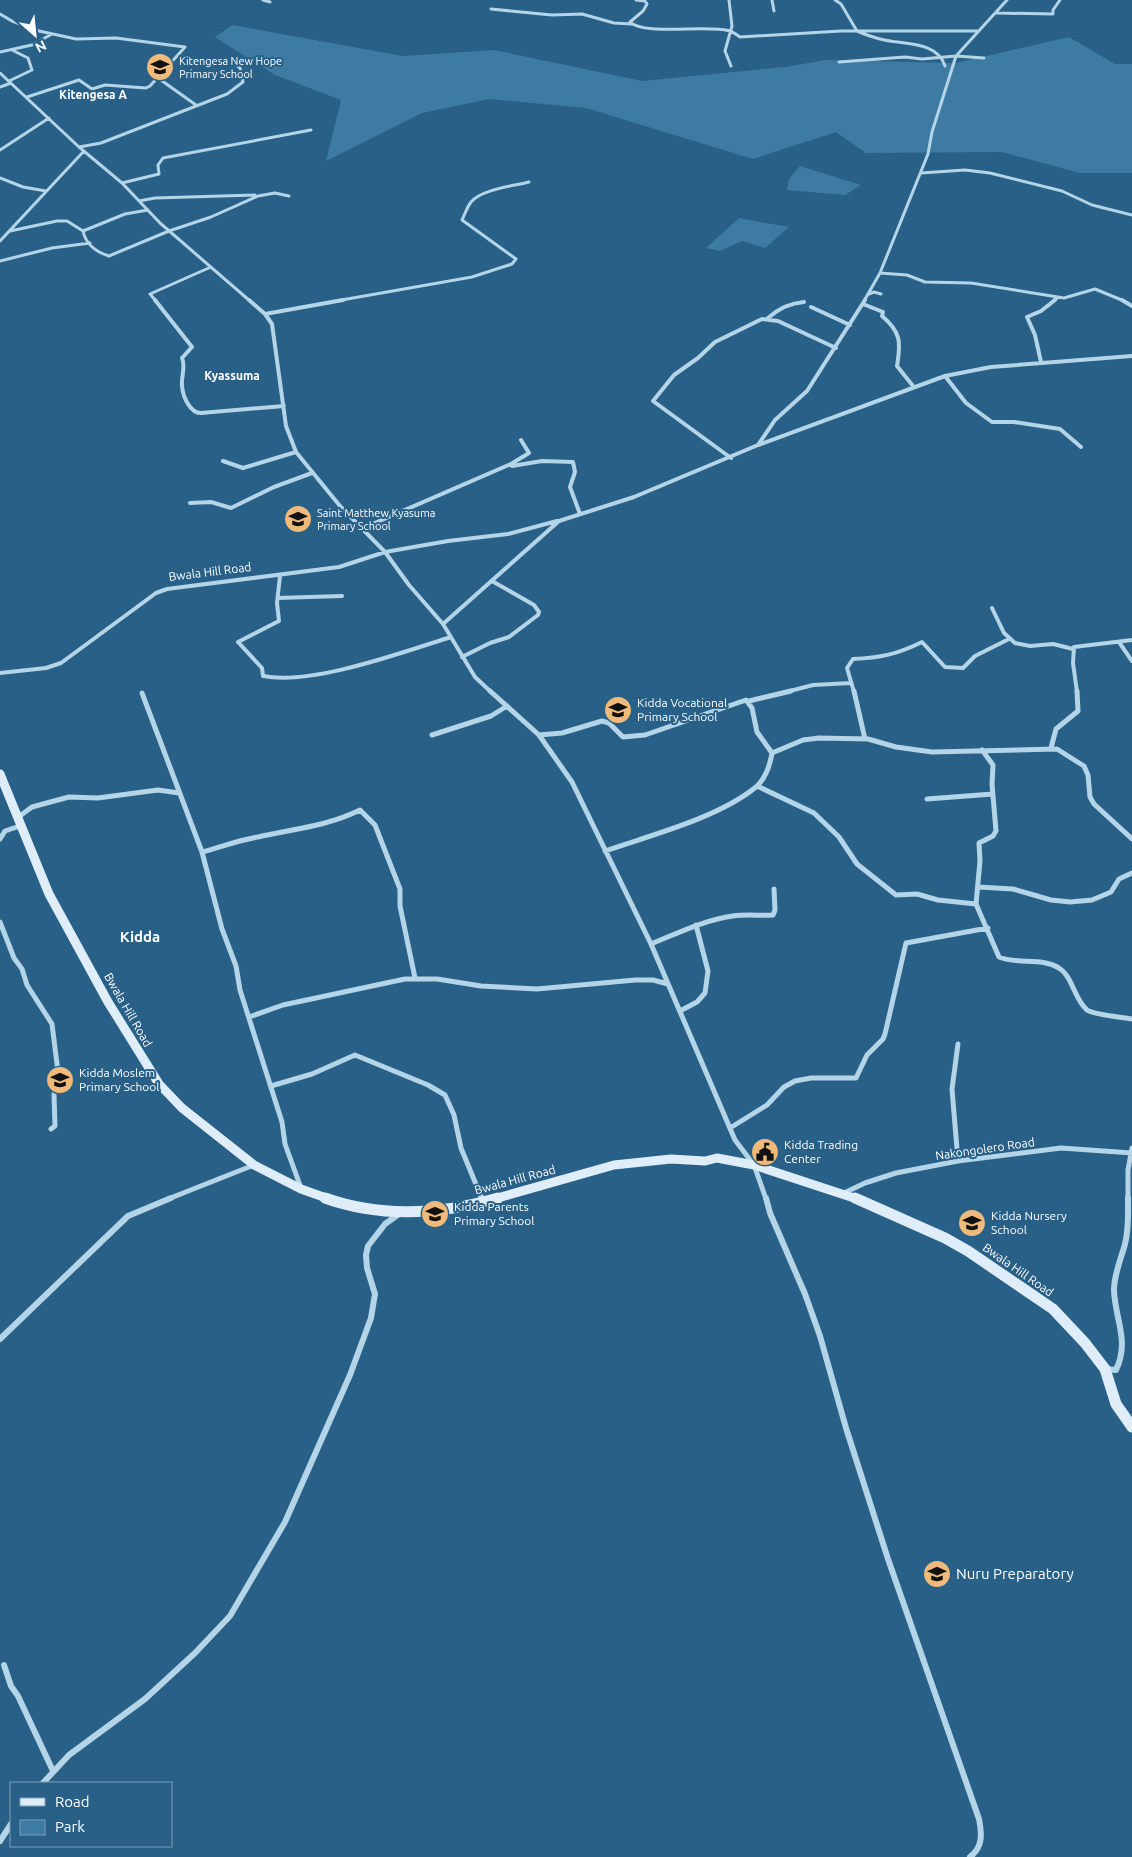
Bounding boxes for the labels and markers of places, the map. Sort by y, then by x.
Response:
school or university icon: Kitengesa New Hope Primary School [145,52,175,82]
place label: Kitengesa New Hope Primary School [179,55,282,80]
school or university icon: Saint Matthew Kyasuma Primary School [283,504,313,534]
place label: Saint Matthew Kyasuma Primary School [317,507,435,532]
school or university icon: Kidda Vocational Primary School [603,695,633,725]
place label: Kidda Vocational Primary School [637,696,727,723]
school or university icon: Kidda Moslem Primary School [45,1065,75,1095]
place label: Kidda Moslem Primary School [79,1066,159,1093]
public building icon: Kidda Trading Center [750,1137,780,1167]
place label: Kidda Trading Center [784,1138,858,1165]
school or university icon: Kidda Parents Primary School [420,1199,450,1229]
place label: Kidda Parents Primary School [454,1200,534,1227]
school or university icon: Kidda Nursery School [957,1208,987,1238]
place label: Kidda Nursery School [991,1209,1067,1236]
school or university icon: Nuru Preparatory [922,1559,952,1589]
place label: Nuru Preparatory [956,1565,1074,1582]

